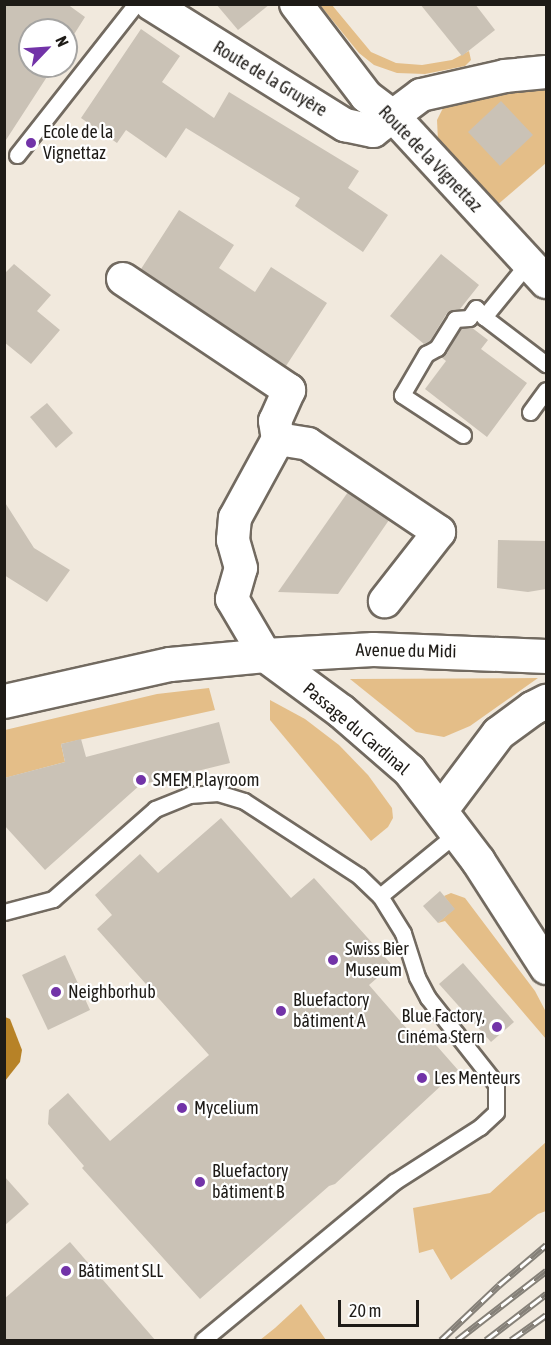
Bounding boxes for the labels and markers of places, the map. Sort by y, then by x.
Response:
place label: Ecole de la Vignettaz [43,122,113,164]
marker: Ecole de la Vignettaz [24,136,38,150]
place label: SMEM Playroom [153,769,259,791]
marker: SMEM Playroom [134,773,148,787]
place label: Swiss Bier Museum [345,939,409,982]
marker: Swiss Bier Museum [326,953,340,967]
place label: Neighborhub [68,981,156,1003]
marker: Neighborhub [49,985,63,999]
place label: Bluefactory bâtiment A [293,990,369,1032]
marker: Bluefactory bâtiment A [274,1004,288,1018]
place label: Blue Factory, Cinéma Stern [397,1006,485,1048]
marker: Blue Factory, Cinéma Stern [490,1020,504,1034]
place label: Les Menteurs [434,1067,520,1089]
marker: Les Menteurs [415,1071,429,1085]
place label: Mycelium [194,1097,259,1119]
marker: Mycelium [175,1101,189,1115]
place label: Bluefactory bâtiment B [212,1161,288,1204]
marker: Bluefactory bâtiment B [193,1175,207,1189]
place label: Bâtiment SLL [78,1260,163,1282]
marker: Bâtiment SLL [59,1264,73,1278]

